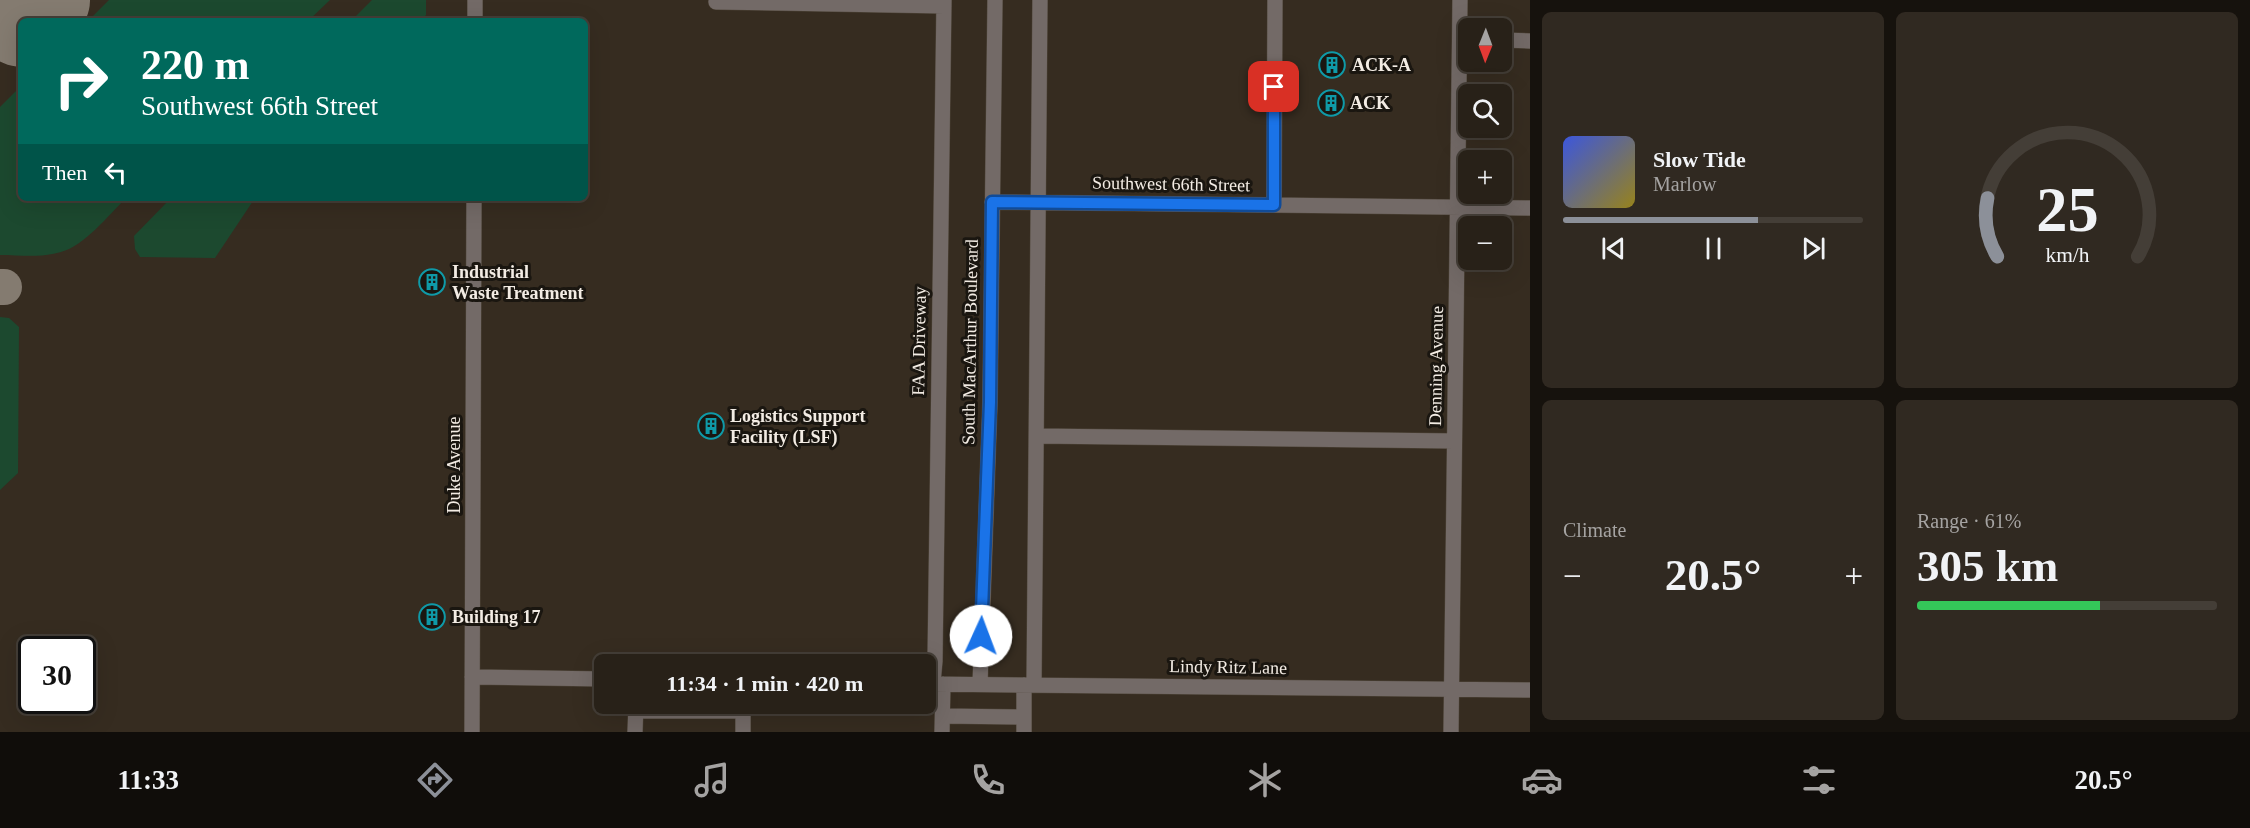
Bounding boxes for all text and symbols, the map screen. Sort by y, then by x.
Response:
north arrow [1458,18,1512,72]
map controls [1458,18,1512,270]
icon: right [42,42,120,120]
text: 220 m [141,42,250,88]
building icon: ACK-A [1317,50,1347,80]
place label: ACK-A [1352,55,1411,75]
pin [1248,61,1299,112]
icon: arrive [1257,70,1290,103]
button: search [1458,84,1512,138]
building icon: ACK [1316,88,1346,118]
text: Southwest 66th Street [141,91,378,121]
place label: ACK [1350,93,1390,113]
text: Slow Tide [1653,147,1746,172]
button: + [1458,150,1512,204]
icon: left [99,156,132,189]
text: Then [42,160,87,185]
street label: Southwest 66th Street [1092,173,1250,195]
text: Marlow [1653,173,1716,195]
text: 25 [2036,175,2098,244]
button: − [1458,216,1512,270]
icon: previous [1597,232,1630,265]
icon: pause [1697,232,1730,265]
icon: next [1797,232,1830,265]
street label: South MacArthur Boulevard [958,239,982,445]
text: km/h [2045,244,2089,268]
place label: Industrial Waste Treatment [452,262,583,303]
building icon: Industrial Waste Treatment [417,267,447,297]
street label: FAA Driveway [908,286,930,396]
street label: Denning Avenue [1425,306,1447,426]
place label: Logistics Support Facility (LSF) [730,406,866,448]
building icon: Logistics Support Facility (LSF) [696,411,726,441]
street label: Duke Avenue [444,416,464,514]
text: Range · 61% [1917,510,2021,532]
text: Climate [1563,519,1626,541]
text: 305 km [1917,541,2058,591]
text: 20.5° [1665,550,1761,600]
text: − [1563,558,1582,594]
text: + [1844,558,1863,594]
building icon: Building 17 [417,602,447,632]
position arrow [949,604,1013,668]
place label: Building 17 [452,607,541,627]
speed limit sign: 30 [18,636,96,714]
street label: Lindy Ritz Lane [1169,656,1287,678]
text: 11:34 · 1 min · 420 m [667,671,863,696]
icon: directions [414,759,456,801]
icon: music [691,759,733,801]
icon: phone [967,759,1009,801]
icon: climate [1244,759,1286,801]
icon: car [1521,759,1563,801]
icon: filters [1798,759,1840,801]
text: 11:33 [117,765,179,795]
text: 20.5° [2074,765,2133,795]

